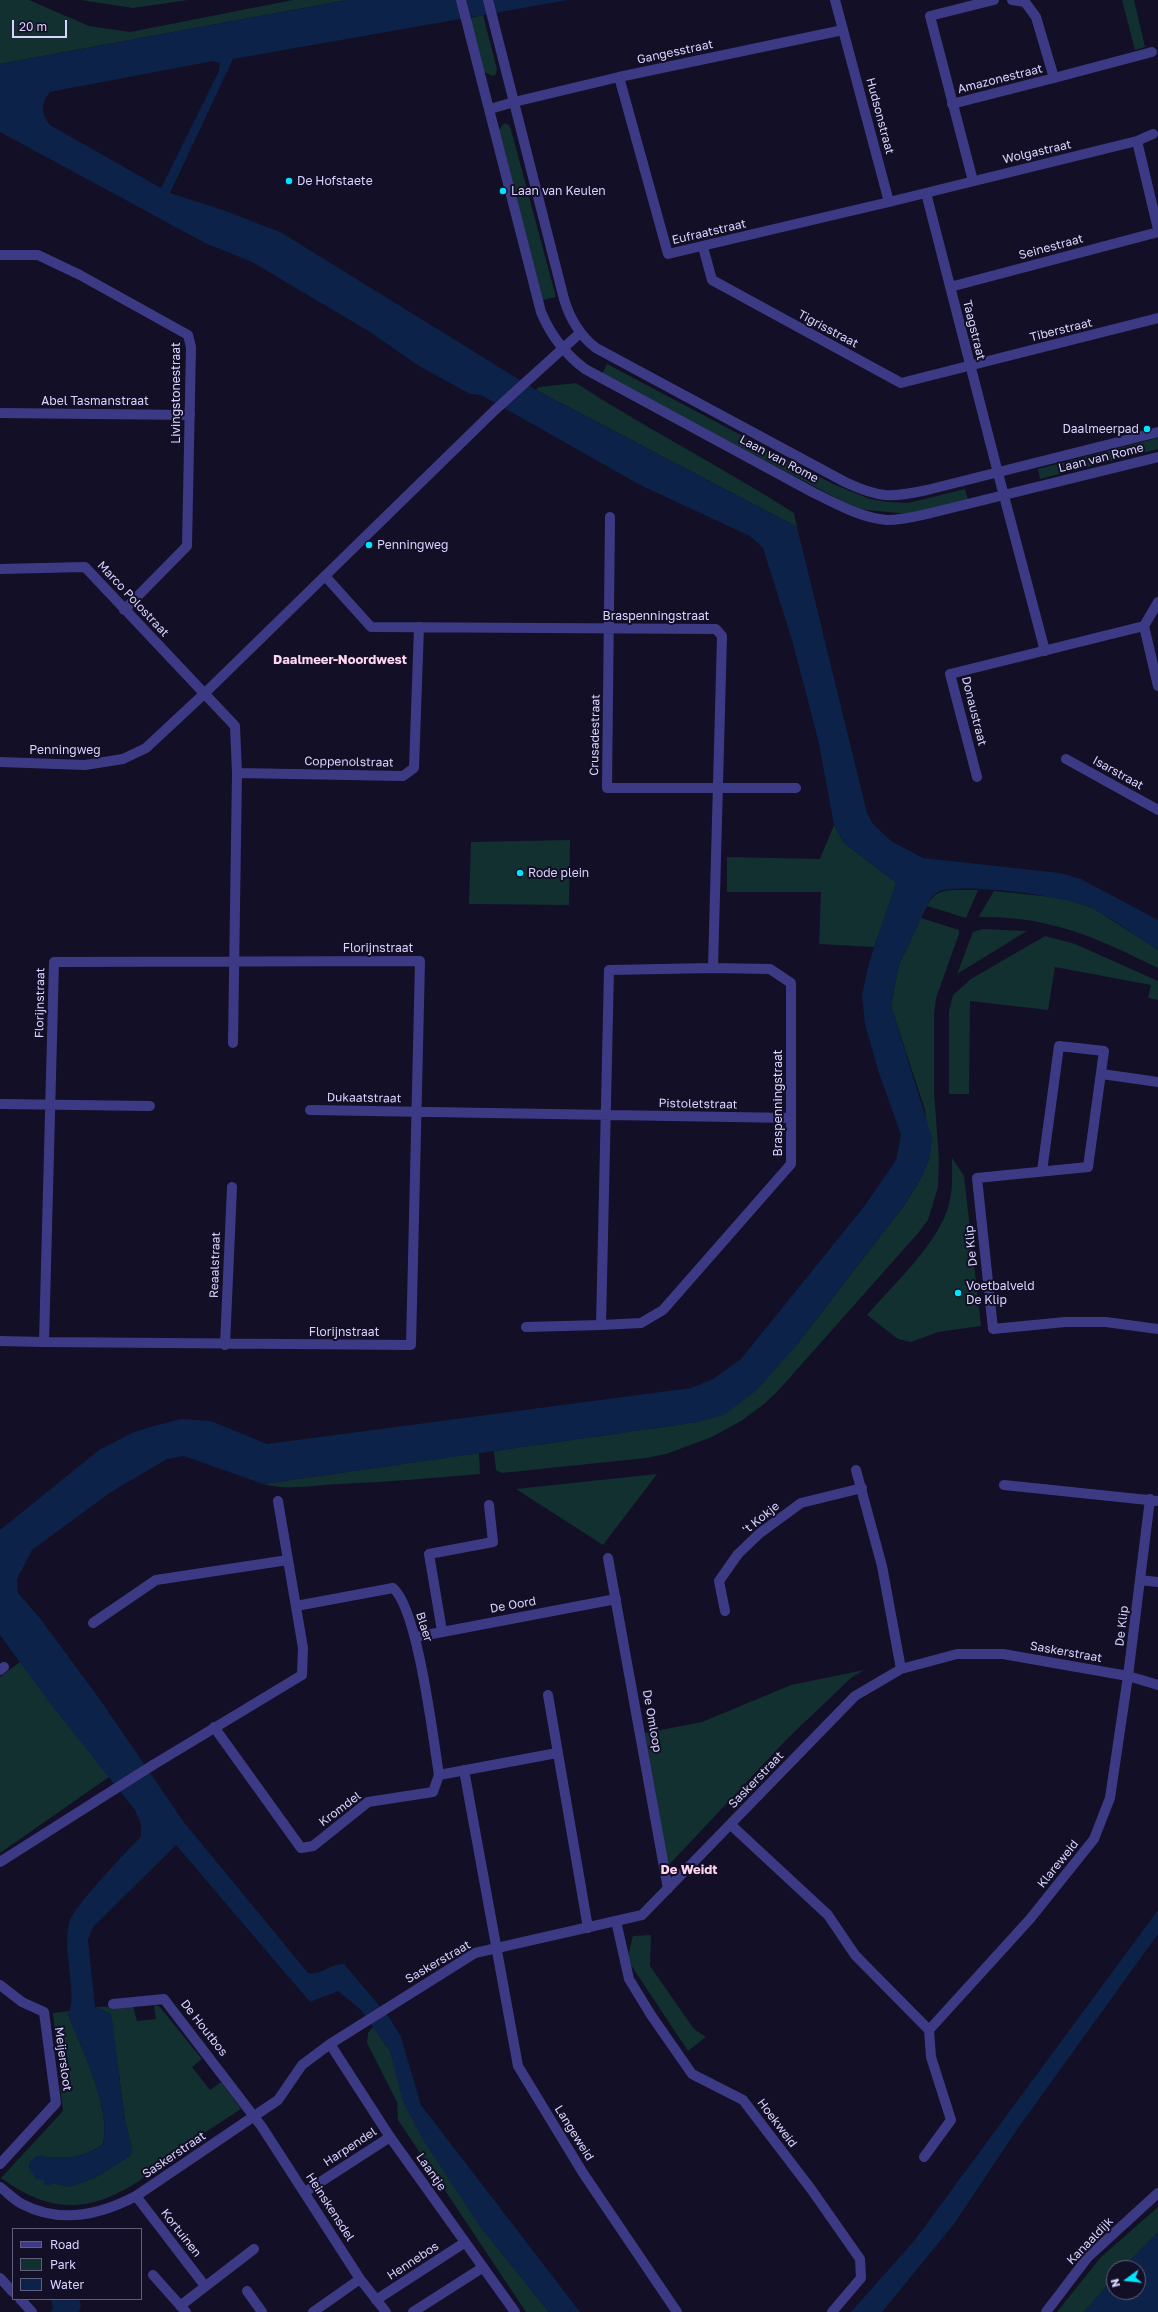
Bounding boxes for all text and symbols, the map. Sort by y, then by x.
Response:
scale bar [14,12,69,38]
text: 20 m [19,19,47,34]
street label: Gangesstraat [636,37,714,67]
street label: Amazonestraat [956,61,1044,97]
street label: Hudsonstraat [863,76,897,156]
street label: Wolgastraat [1001,137,1073,167]
place label: De Hofstaete [297,174,373,188]
marker: De Hofstaete [284,176,294,186]
place label: Laan van Keulen [511,184,606,198]
marker: Laan van Keulen [498,186,508,196]
street label: Eufraatstraat [670,216,748,248]
street label: Seinestraat [1017,231,1085,263]
street label: Taagstraat [960,299,988,361]
street label: Tigrisstraat [795,307,861,351]
street label: Tiberstraat [1028,315,1094,345]
street label: Livingstonestraat [169,342,183,444]
street label: Abel Tasmanstraat [41,394,149,408]
place label: Daalmeerpad [1062,422,1139,436]
marker: Daalmeerpad [1142,424,1152,434]
street label: Laan van Rome [737,432,821,486]
street label: Laan van Rome [1057,440,1145,476]
place label: Penningweg [377,538,448,552]
marker: Penningweg [364,540,374,550]
street label: Marco Polostraat [94,558,172,640]
street label: Braspenningstraat [603,609,709,623]
district label: Daalmeer-Noordwest [273,652,407,668]
street label: Donaustraat [958,675,990,747]
street label: Crusadestraat [587,694,603,776]
street label: Penningweg [29,743,101,757]
street label: Isarstraat [1090,753,1146,793]
street label: Coppenolstraat [304,754,394,770]
place label: Rode plein [528,866,589,880]
marker: Rode plein [515,868,525,878]
street label: Florijnstraat [343,941,413,955]
street label: Florijnstraat [32,968,48,1038]
street label: Braspenningstraat [771,1050,785,1156]
street label: Dukaatstraat [327,1090,401,1106]
street label: Pistoletstraat [658,1096,738,1112]
street label: De Klip [962,1225,980,1267]
street label: Reaalstraat [207,1232,223,1298]
place label: Voetbalveld De Klip [966,1279,1035,1307]
marker: Voetbalveld De Klip [953,1288,963,1298]
street label: Florijnstraat [309,1325,379,1339]
street label: 't Kokje [740,1499,782,1537]
street label: De Oord [489,1594,537,1616]
street label: De Klip [1112,1605,1132,1647]
street label: Blaer [413,1610,435,1644]
street label: Saskerstraat [1029,1639,1103,1665]
street label: De Omloop [639,1689,665,1753]
street label: Saskerstraat [725,1749,787,1811]
street label: Kromdel [316,1789,364,1829]
street label: Klareweid [1034,1837,1082,1891]
district label: De Weidt [661,1862,717,1878]
street label: Saskerstraat [403,1938,473,1986]
street label: De Houtbos [177,1997,231,2059]
street label: Meijersloot [51,2026,75,2092]
street label: Hoekweid [754,2096,800,2150]
street label: Langeweid [551,2103,597,2163]
street label: Harpendel [321,2124,379,2170]
street label: Saskerstraat [140,2129,208,2181]
street label: Laantje [413,2150,449,2194]
street label: Heinskensdel [303,2170,357,2244]
street label: Kortuinen [158,2206,204,2260]
street label: Kanaaldijk [1064,2214,1116,2268]
legend [12,2228,142,2300]
text: Road [50,2237,79,2252]
street label: Hennebos [384,2239,442,2283]
text: Park [50,2257,76,2272]
north arrow [1106,2260,1146,2300]
text: Water [50,2277,84,2292]
text: N [1108,2277,1122,2289]

